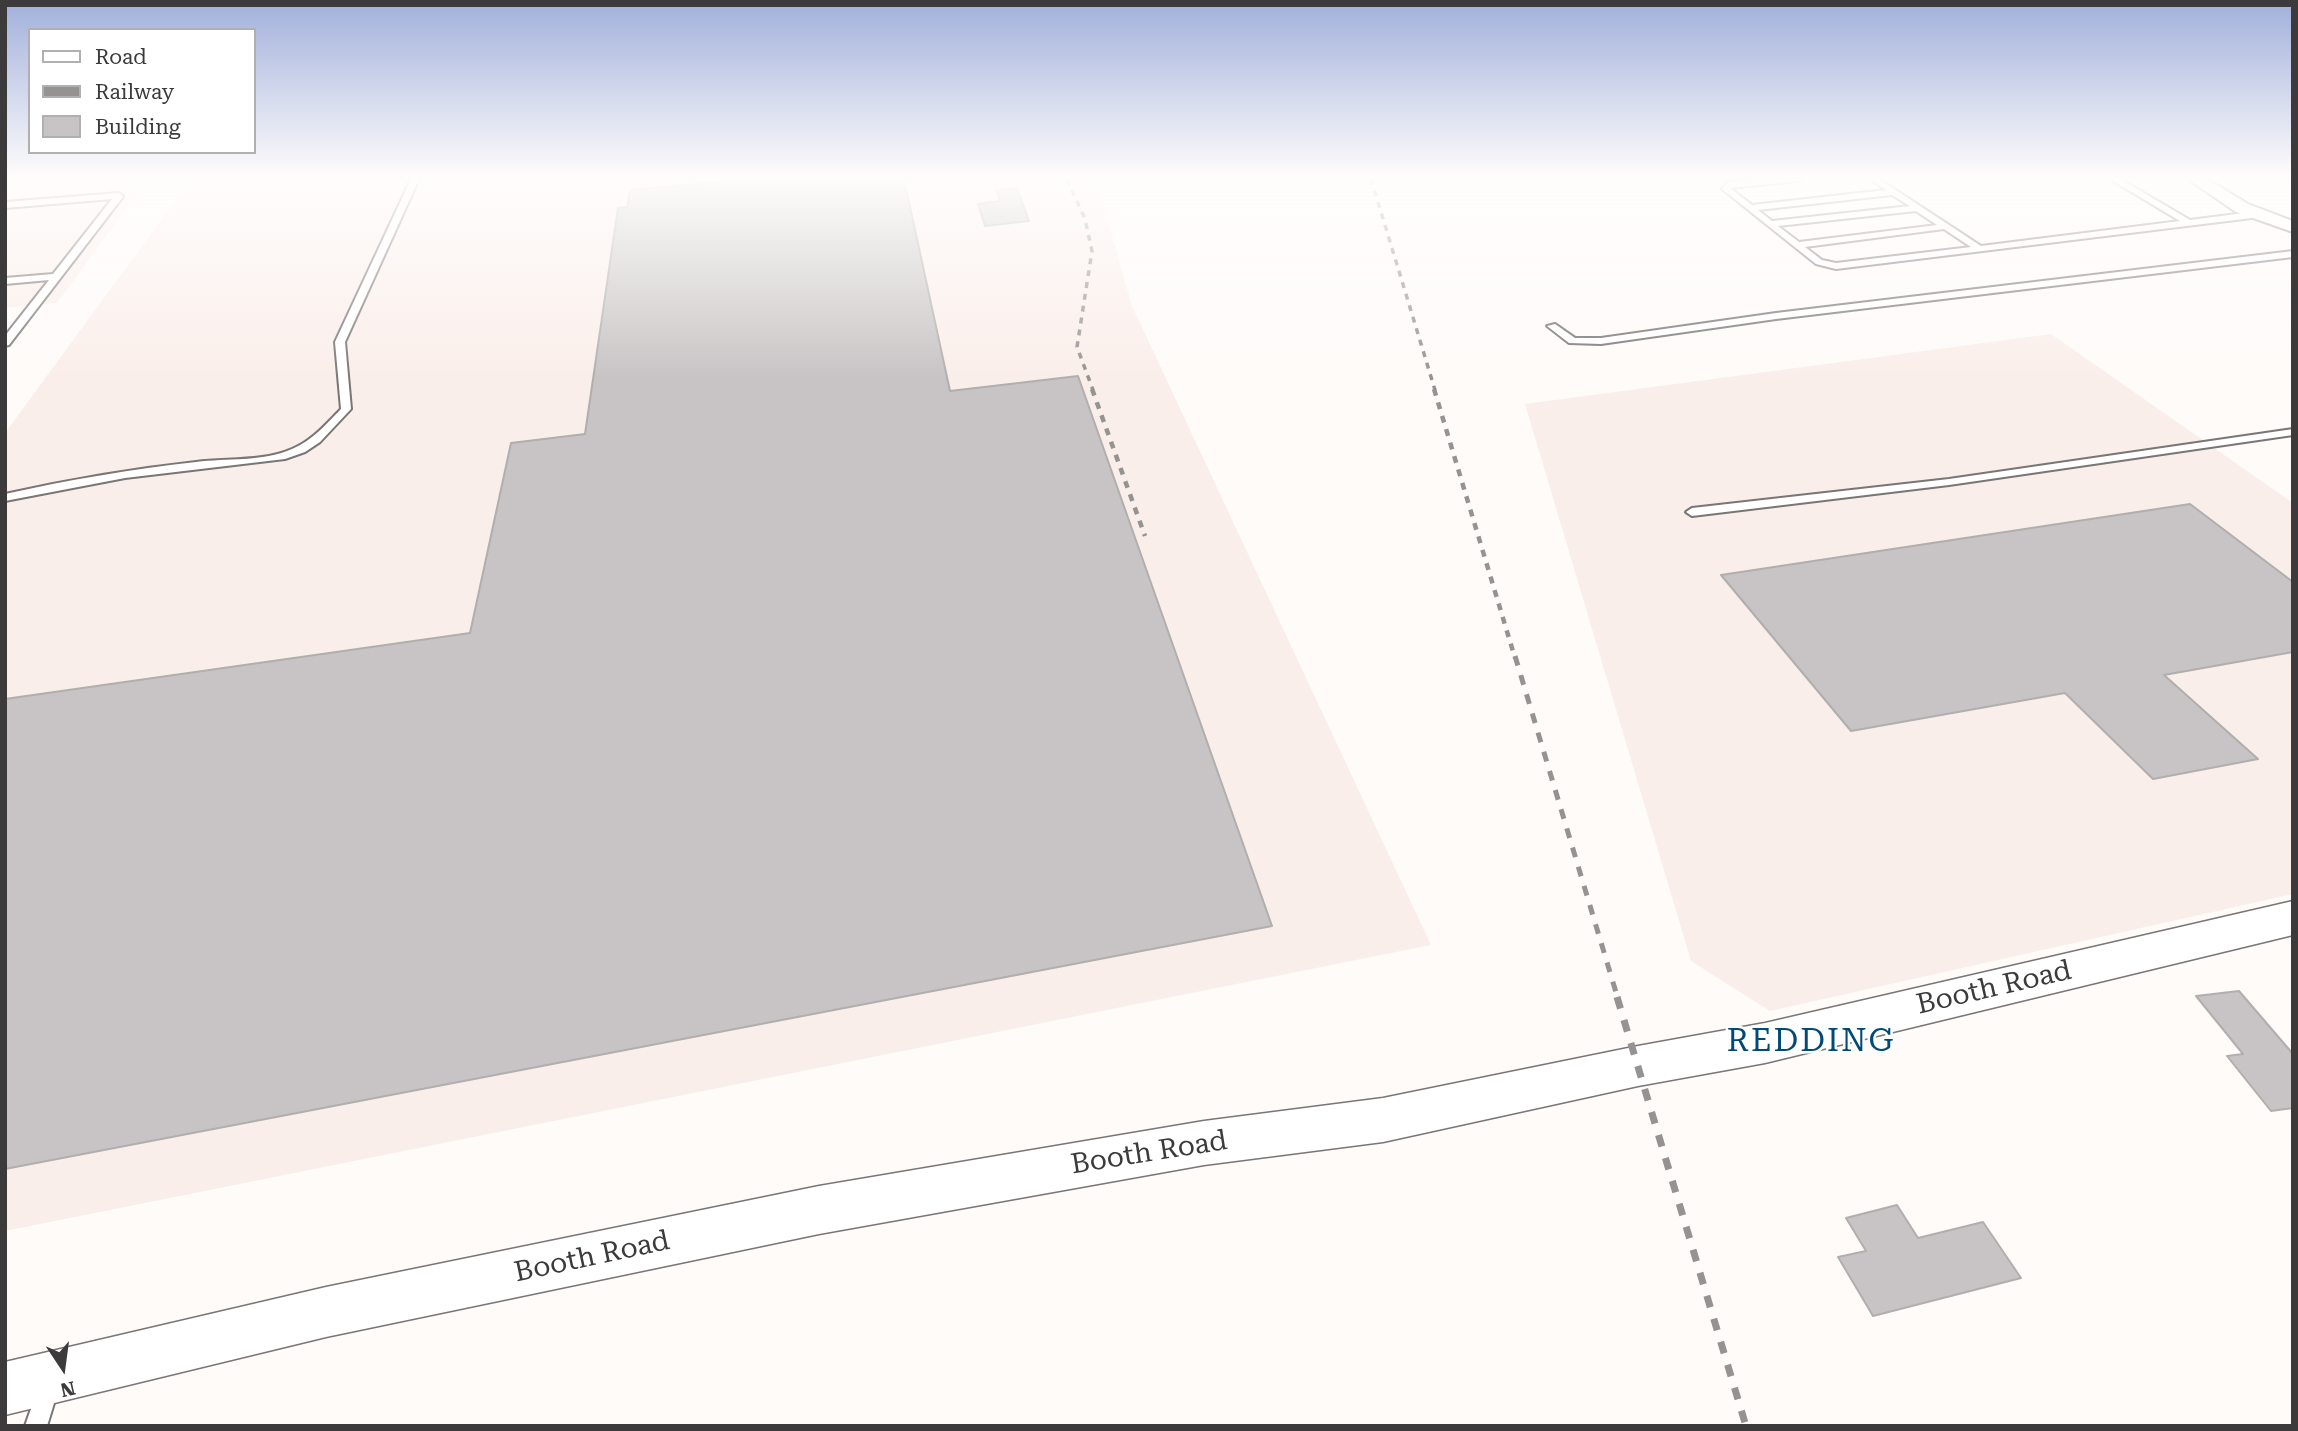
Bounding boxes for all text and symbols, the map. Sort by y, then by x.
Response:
legend [28,28,256,154]
text: Road [95,45,147,69]
text: Railway [95,80,174,104]
text: Building [95,115,181,139]
street label: Booth Road [1913,954,2075,1022]
district label: REDDING [1728,1023,1894,1061]
street label: Booth Road [1069,1124,1229,1182]
street label: Booth Road [511,1224,673,1290]
north arrow [28,1333,98,1403]
text: N [58,1376,78,1402]

